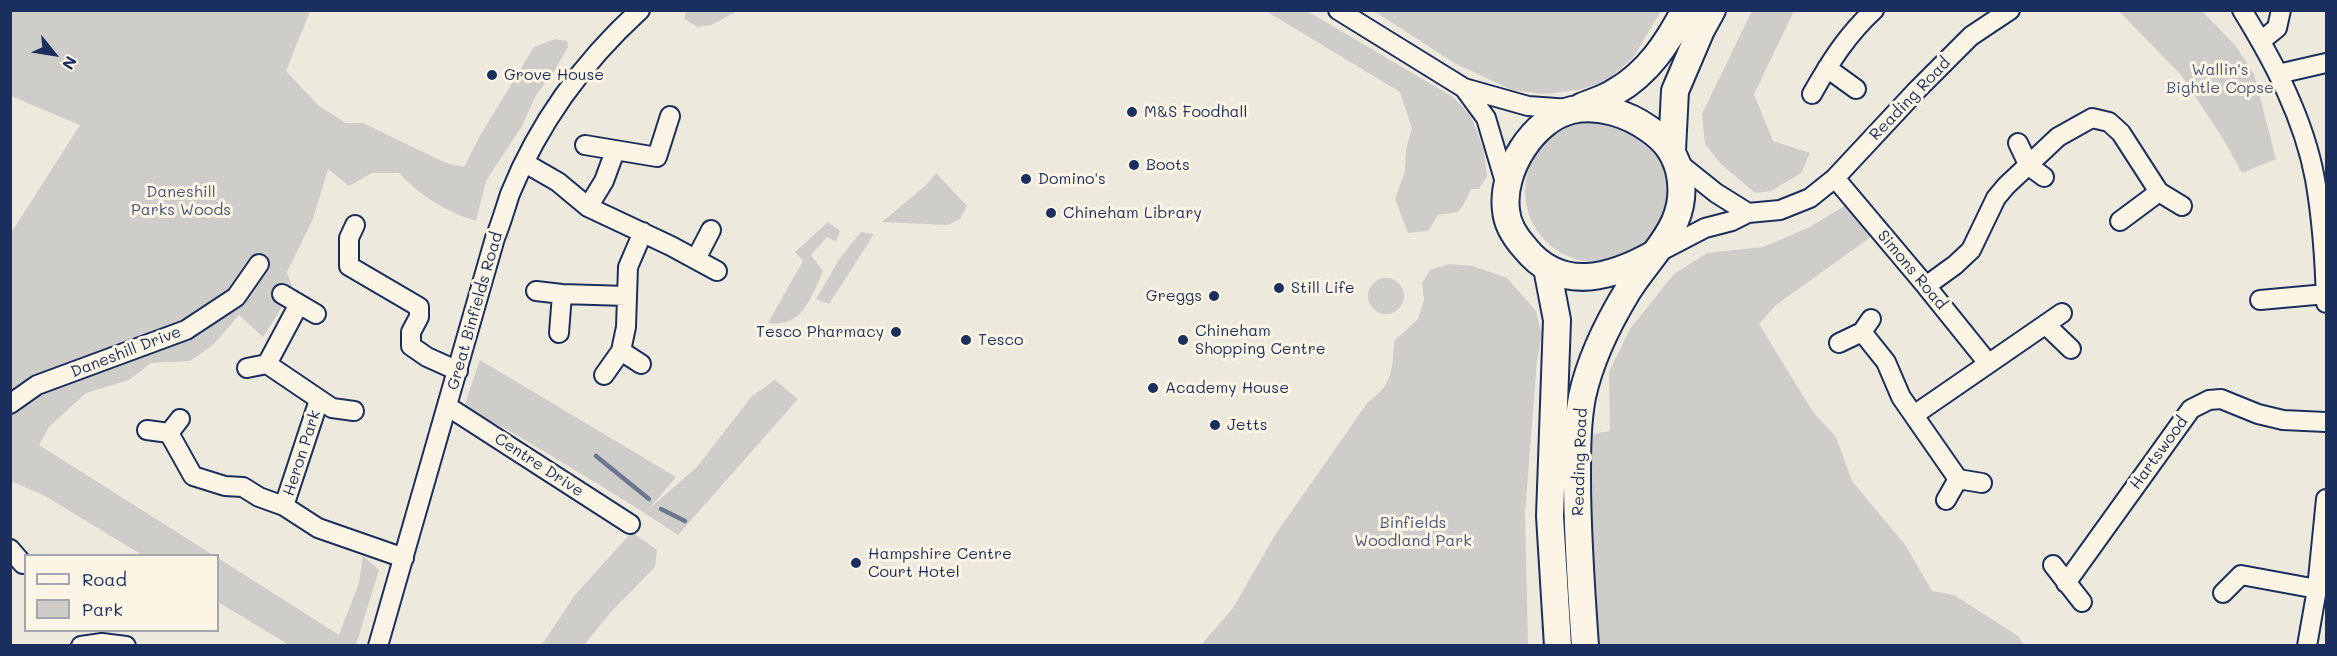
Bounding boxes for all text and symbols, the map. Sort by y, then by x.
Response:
north arrow [24,24,84,84]
text: N [58,53,82,74]
street label: Reading Road [1865,53,1955,145]
park label: Wallin's Bightle Copse [2166,60,2274,98]
place label: Grove House [504,65,604,85]
marker: Grove House [485,68,499,82]
place label: M&S Foodhall [1144,102,1248,122]
marker: M&S Foodhall [1125,105,1139,119]
place label: Boots [1146,155,1190,175]
marker: Boots [1127,158,1141,172]
place label: Domino's [1038,169,1106,189]
marker: Domino's [1019,172,1033,186]
park label: Daneshill Parks Woods [131,182,231,220]
place label: Chineham Library [1063,203,1202,223]
marker: Chineham Library [1044,206,1058,220]
street label: Simons Road [1873,226,1951,314]
street label: Great Binfields Road [443,230,507,392]
place label: Still Life [1291,278,1355,298]
marker: Still Life [1272,281,1286,295]
place label: Greggs [1146,286,1202,306]
marker: Greggs [1207,289,1221,303]
place label: Chineham Shopping Centre [1195,321,1326,359]
street label: Daneshill Drive [68,322,184,382]
place label: Tesco Pharmacy [756,322,884,342]
marker: Tesco Pharmacy [889,325,903,339]
place label: Tesco [978,330,1023,350]
marker: Tesco [959,333,973,347]
marker: Chineham Shopping Centre [1176,333,1190,347]
place label: Academy House [1165,378,1289,398]
marker: Academy House [1146,381,1160,395]
street label: Heron Park [279,408,325,498]
street label: Reading Road [1569,408,1591,516]
street label: Hartswood [2126,413,2192,493]
place label: Jetts [1227,415,1268,435]
marker: Jetts [1208,418,1222,432]
street label: Centre Drive [491,429,587,501]
park label: Binfields Woodland Park [1354,513,1472,551]
place label: Hampshire Centre Court Hotel [868,544,1012,582]
legend [24,554,219,632]
marker: Hampshire Centre Court Hotel [849,556,863,570]
text: Road [82,567,127,591]
text: Park [82,597,123,621]

